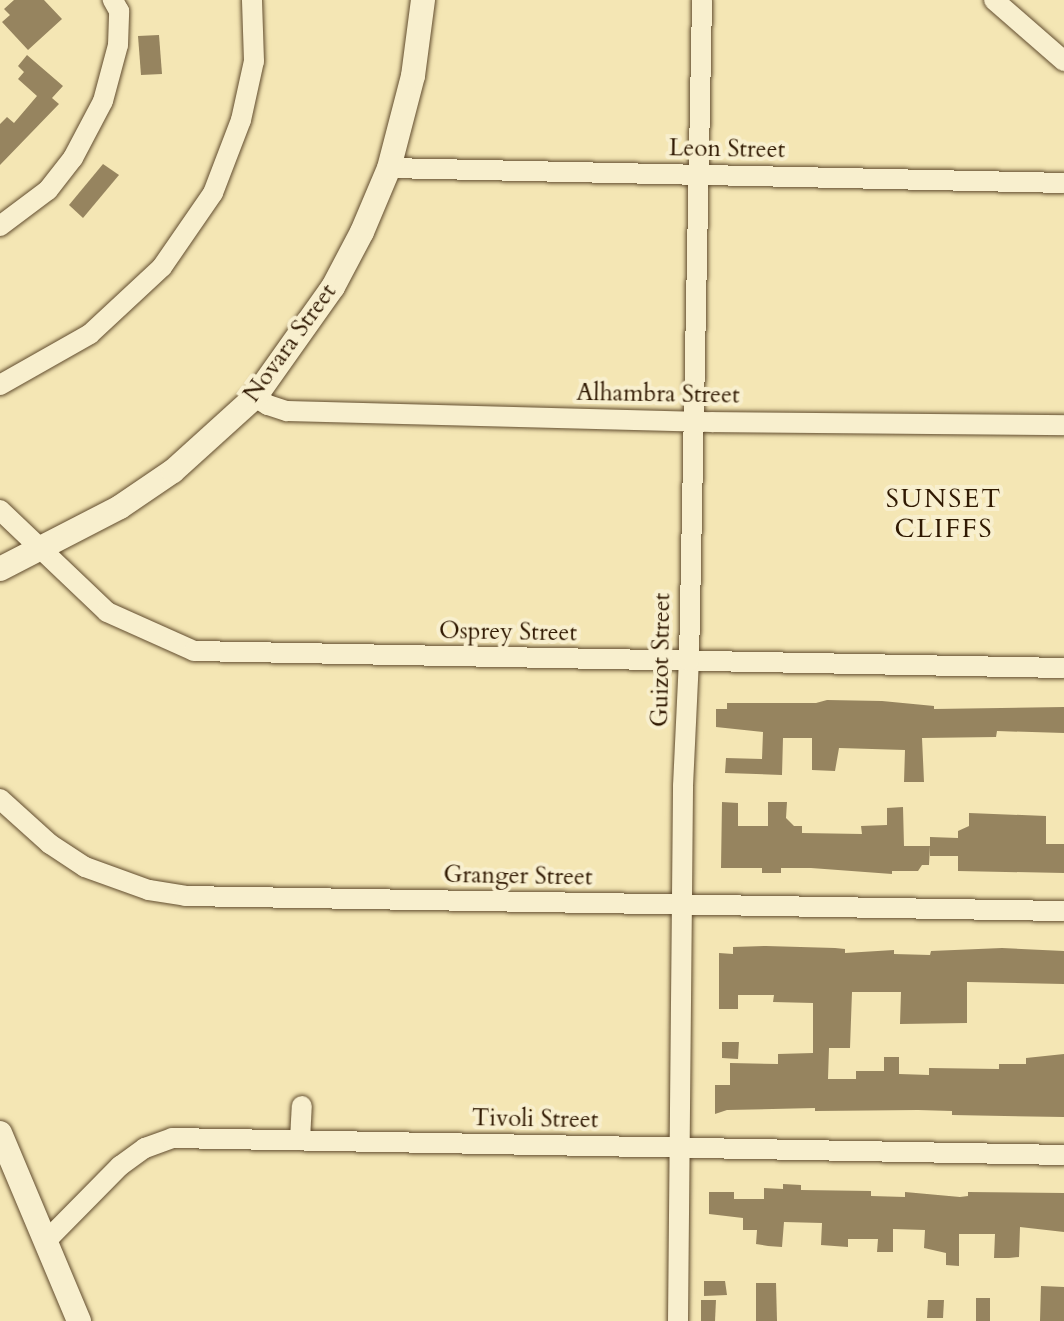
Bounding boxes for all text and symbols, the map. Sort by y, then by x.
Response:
street label: Leon Street [669,134,785,164]
street label: Novara Street [237,278,343,408]
street label: Alhambra Street [576,378,740,410]
district label: SUNSET CLIFFS [886,483,1002,544]
street label: Guizot Street [645,593,677,727]
street label: Osprey Street [439,616,577,648]
street label: Granger Street [443,860,593,892]
street label: Tivoli Street [472,1103,598,1135]

